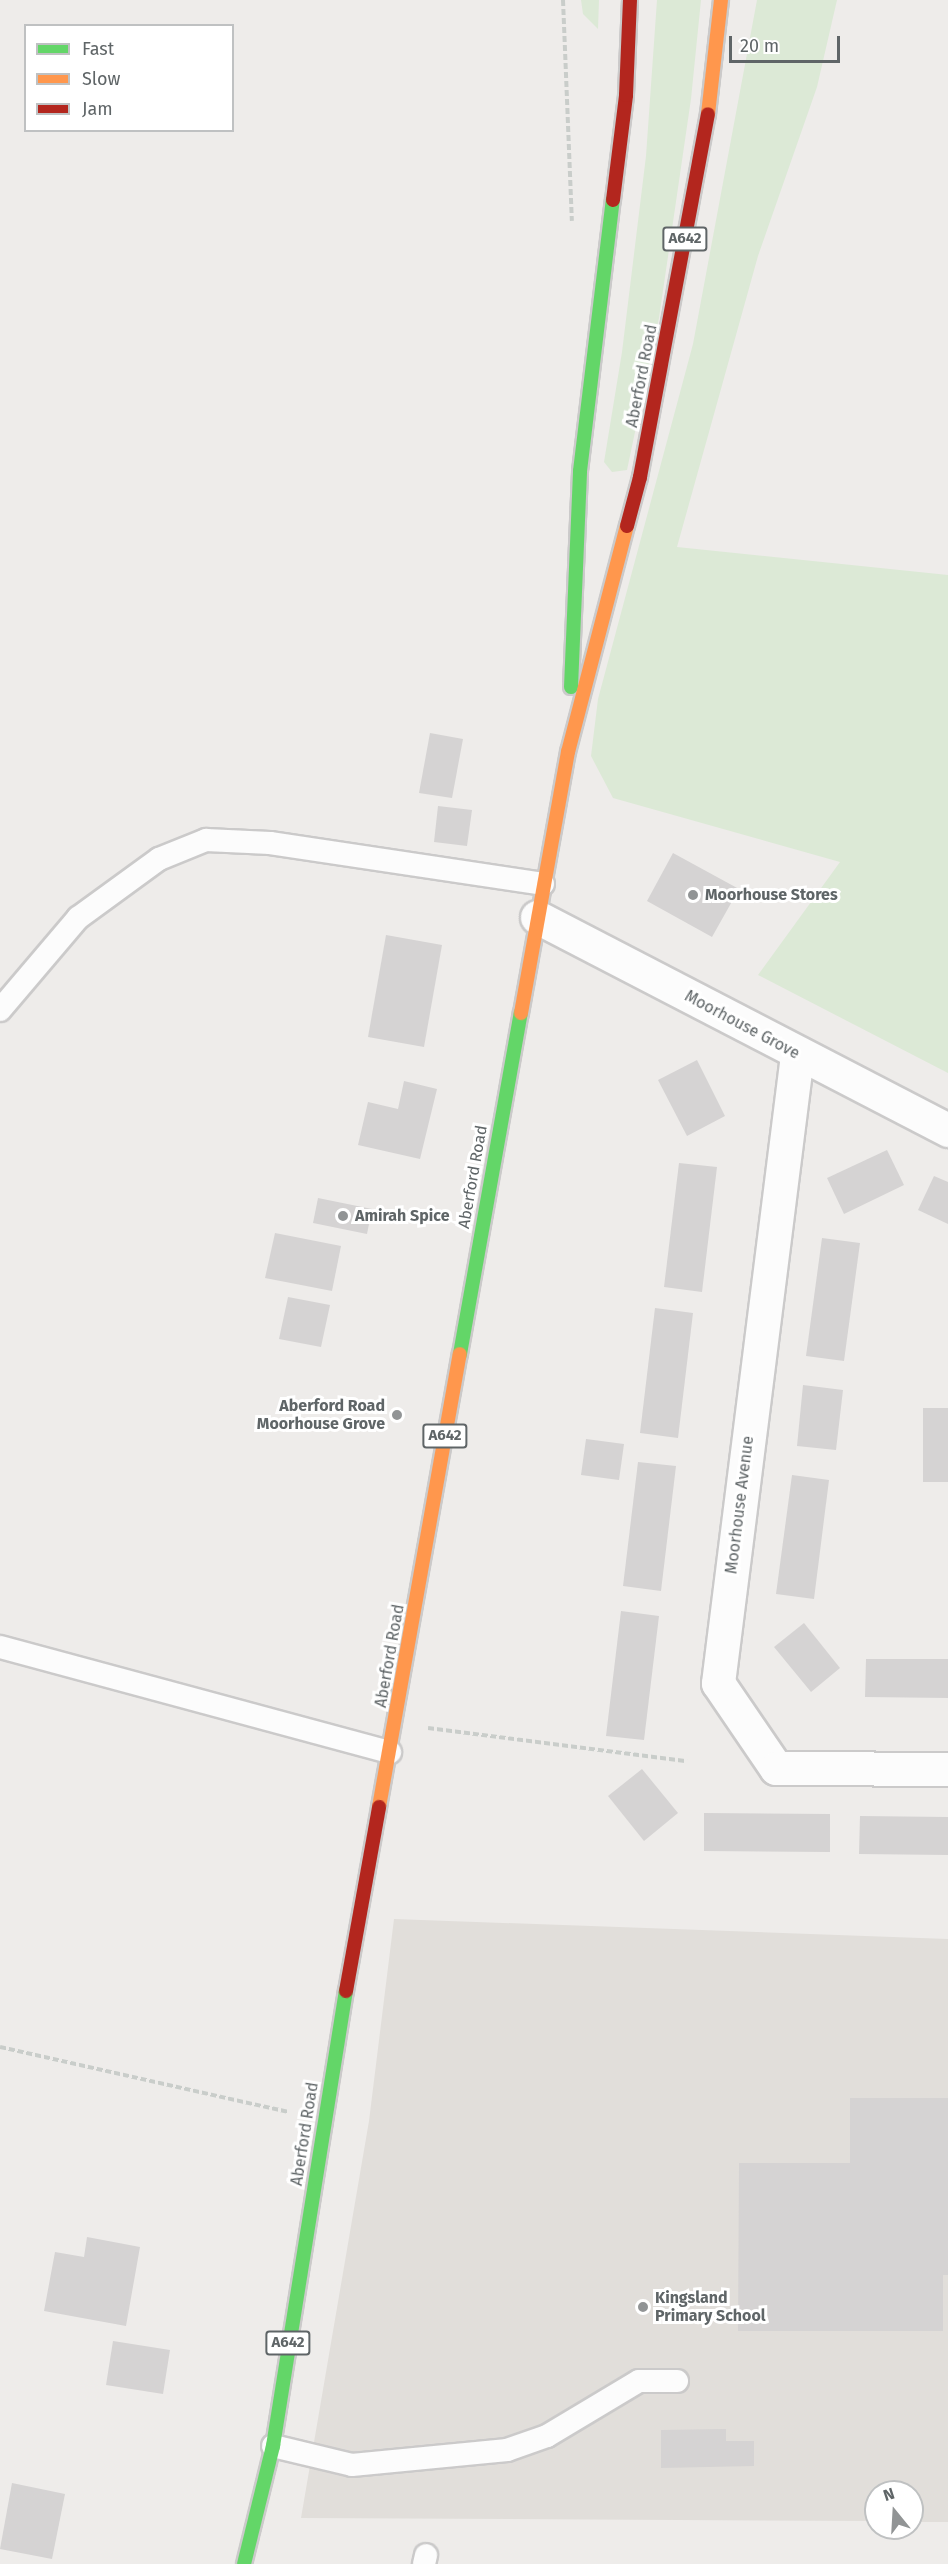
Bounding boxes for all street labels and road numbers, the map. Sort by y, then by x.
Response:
road number: A642 [661,227,709,251]
street label: Aberford Road [623,323,661,429]
street label: Moorhouse Grove [681,987,803,1063]
street label: Aberford Road [454,1124,492,1230]
road number: A642 [421,1424,469,1448]
street label: Moorhouse Avenue [722,1435,758,1575]
street label: Aberford Road [371,1603,409,1709]
street label: Aberford Road [287,2081,323,2187]
road number: A642 [264,2331,312,2355]

